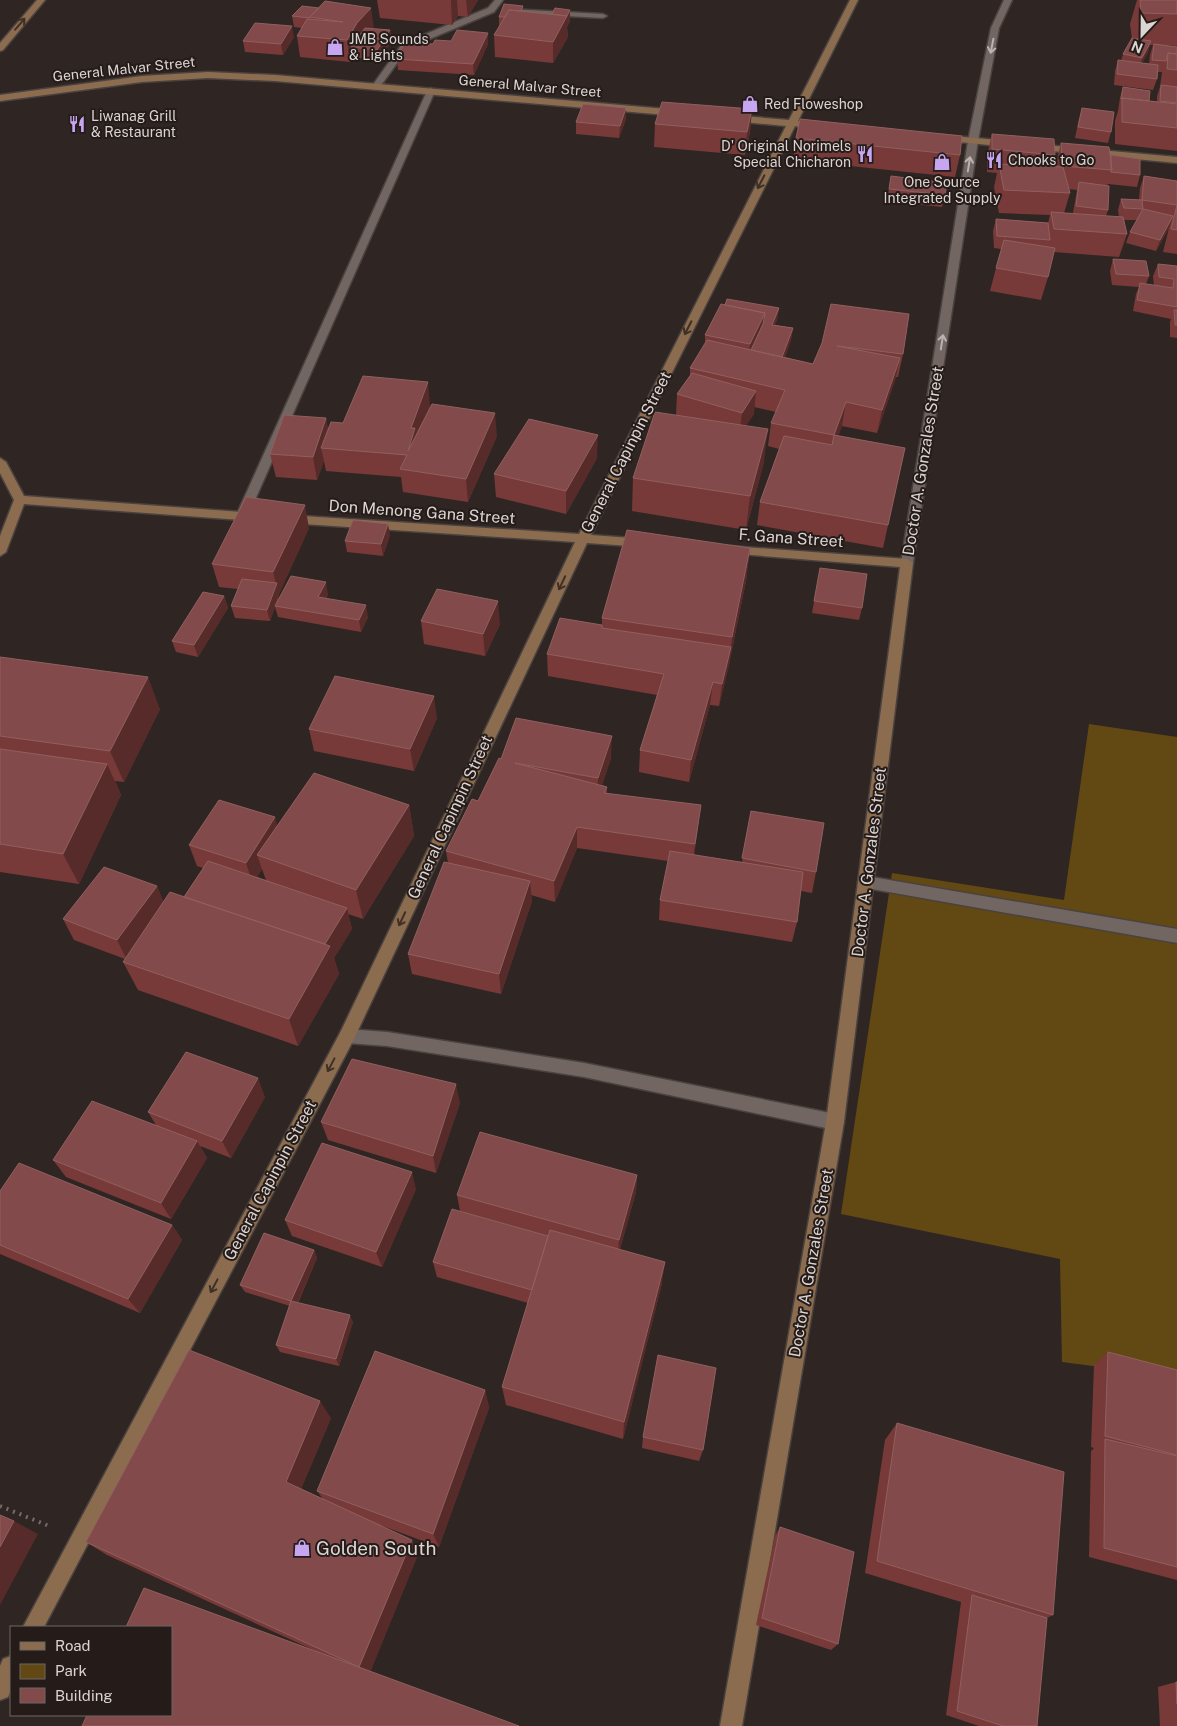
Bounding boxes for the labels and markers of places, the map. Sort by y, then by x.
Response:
place label: JMB Sounds & Lights [349,31,429,63]
shop icon: JMB Sounds & Lights [325,37,345,57]
shop icon: Red Floweshop [740,94,760,114]
place label: Red Floweshop [764,96,863,112]
place label: Liwanag Grill & Restaurant [91,108,177,140]
restaurant icon: Liwanag Grill & Restaurant [67,114,87,134]
place label: D' Original Norimels Special Chicharon [721,138,851,170]
restaurant icon: D' Original Norimels Special Chicharon [855,144,875,164]
restaurant icon: Chooks to Go [984,150,1004,170]
shop icon: One Source Integrated Supply [932,152,952,172]
place label: Chooks to Go [1008,152,1094,168]
place label: One Source Integrated Supply [884,174,1001,206]
place label: Golden South [316,1537,436,1559]
shop icon: Golden South [292,1538,312,1558]

